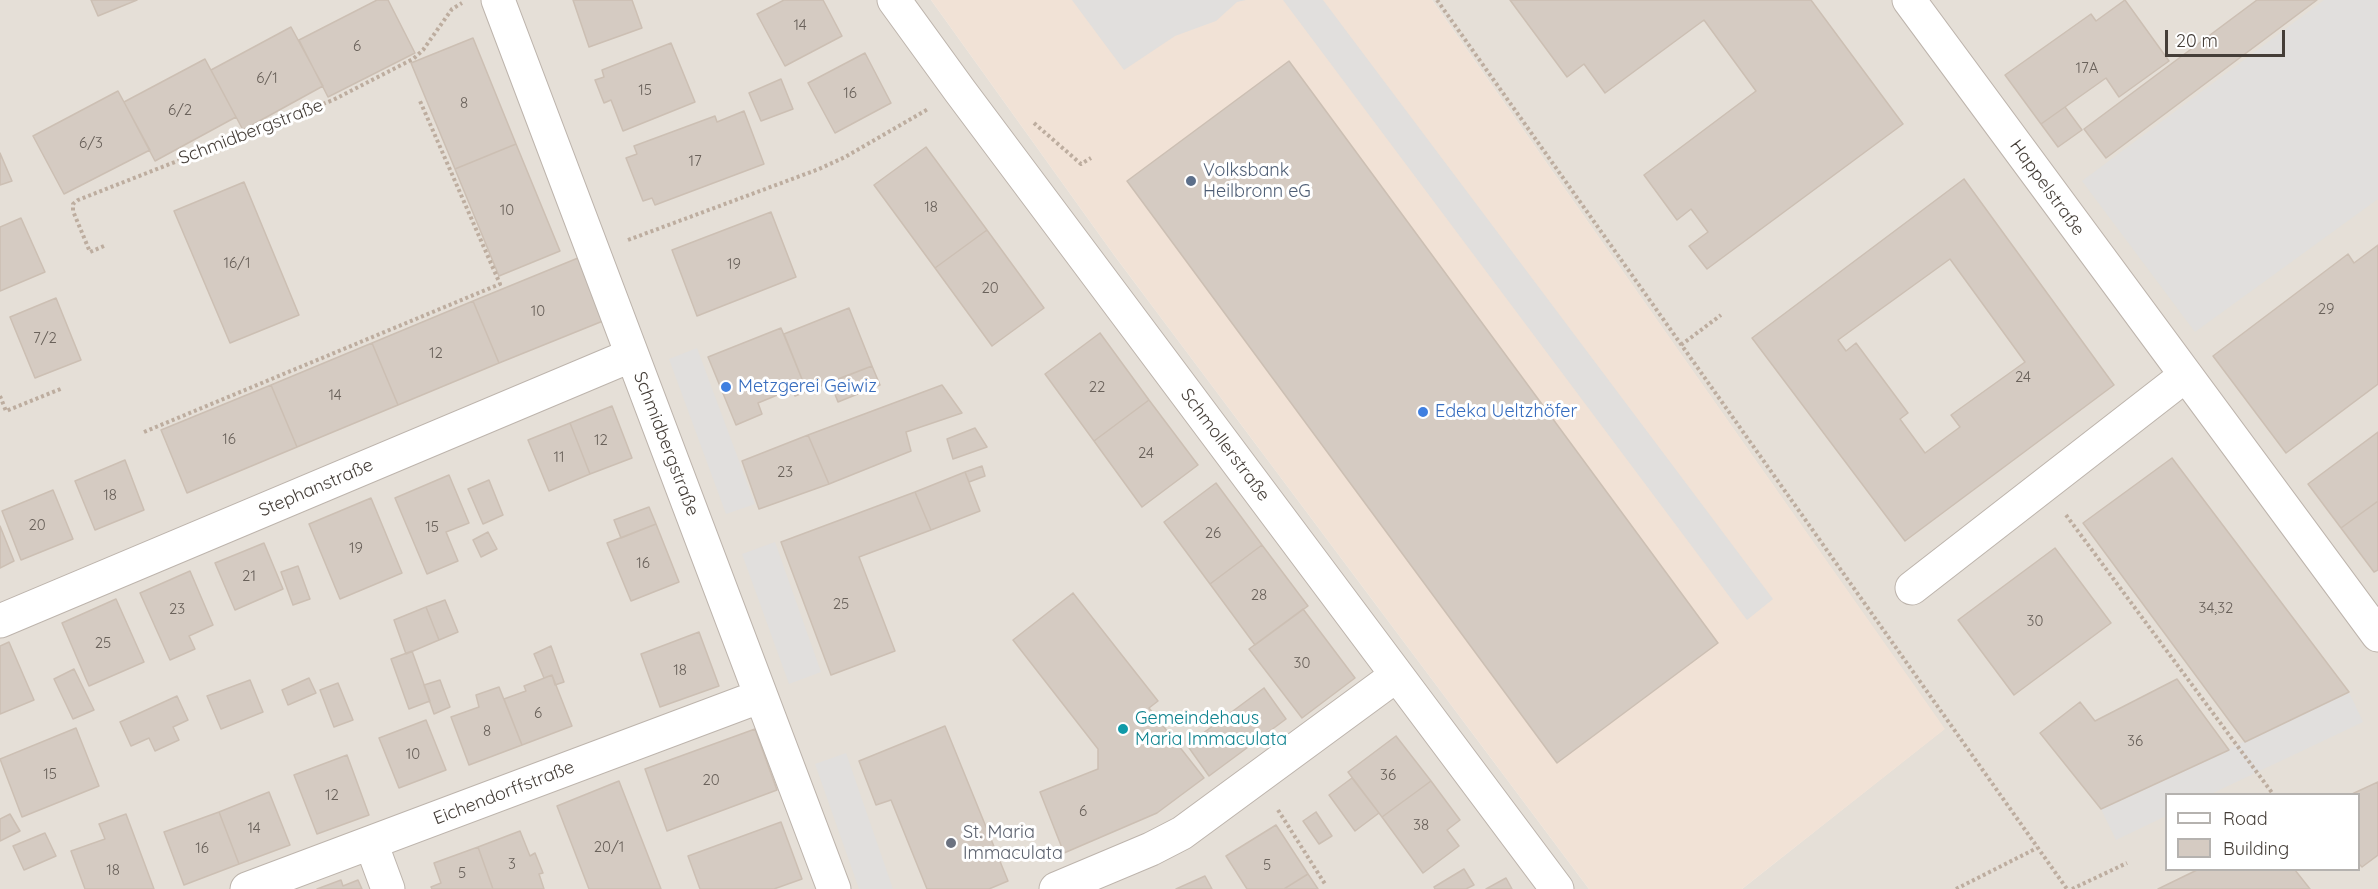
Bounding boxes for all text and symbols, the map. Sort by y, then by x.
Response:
house number: 14 [793,16,807,34]
scale bar [2168,18,2288,56]
text: 20 m [2176,29,2218,52]
house number: 6 [353,37,361,55]
house number: 17A [2076,59,2098,77]
house number: 6/1 [256,69,278,87]
house number: 15 [638,81,652,99]
house number: 16 [843,84,857,102]
house number: 8 [460,94,468,112]
street label: Schmidbergstraße [176,95,326,169]
house number: 6/2 [168,101,192,119]
house number: 6/3 [79,134,103,152]
street label: Happelstraße [2005,136,2089,240]
house number: 17 [688,152,702,170]
place label: Volksbank Heilbronn eG [1203,160,1311,202]
marker: Volksbank Heilbronn eG [1184,174,1198,188]
house number: 18 [924,198,938,216]
house number: 10 [500,201,514,219]
house number: 16/1 [224,254,250,272]
house number: 19 [727,255,741,273]
house number: 20 [981,279,999,297]
house number: 29 [2318,300,2334,318]
house number: 10 [531,302,545,320]
house number: 7/2 [33,329,57,347]
house number: 12 [429,344,443,362]
house number: 24 [2015,368,2031,386]
street label: Schmidbergstraße [629,369,703,519]
place label: Metzgerei Geiwiz [738,376,877,398]
house number: 22 [1089,378,1105,396]
marker: Metzgerei Geiwiz [719,380,733,394]
street label: Schmollerstraße [1176,384,1274,506]
house number: 14 [328,386,342,404]
place label: Edeka Ueltzhöfer [1435,401,1577,423]
marker: Edeka Ueltzhöfer [1416,405,1430,419]
house number: 16 [222,430,236,448]
house number: 12 [594,431,608,449]
house number: 24 [1138,444,1154,462]
house number: 11 [553,448,565,466]
street label: Stephanstraße [256,454,376,522]
house number: 23 [777,463,793,481]
house number: 18 [103,486,117,504]
house number: 20 [28,516,46,534]
house number: 15 [425,518,439,536]
house number: 26 [1205,524,1221,542]
house number: 19 [349,539,363,557]
house number: 16 [636,554,650,572]
house number: 21 [242,567,256,585]
house number: 28 [1251,586,1267,604]
house number: 25 [833,595,849,613]
house number: 34,32 [2199,599,2233,617]
house number: 23 [169,600,185,618]
house number: 30 [2027,612,2043,630]
house number: 25 [95,634,111,652]
house number: 30 [1294,654,1310,672]
house number: 18 [673,661,687,679]
house number: 6 [534,704,542,722]
place label: Gemeindehaus Maria Immaculata [1135,708,1287,750]
house number: 8 [483,722,491,740]
marker: Gemeindehaus Maria Immaculata [1116,722,1130,736]
house number: 36 [2127,732,2143,750]
house number: 10 [406,745,420,763]
street label: Eichendorffstraße [431,756,577,830]
house number: 15 [43,765,57,783]
house number: 36 [1380,766,1396,784]
house number: 20 [702,771,720,789]
house number: 12 [325,786,339,804]
legend [2165,793,2360,871]
house number: 6 [1079,802,1087,820]
text: Road [2223,807,2268,830]
house number: 38 [1413,816,1429,834]
house number: 14 [247,819,261,837]
place label: St. Maria Immaculata [963,822,1063,864]
marker: St. Maria Immaculata [944,836,958,850]
text: Building [2223,837,2289,860]
house number: 20/1 [594,838,624,856]
house number: 16 [195,839,209,857]
house number: 3 [508,855,516,873]
house number: 5 [1263,856,1271,874]
house number: 18 [106,861,120,879]
house number: 5 [458,864,466,882]

